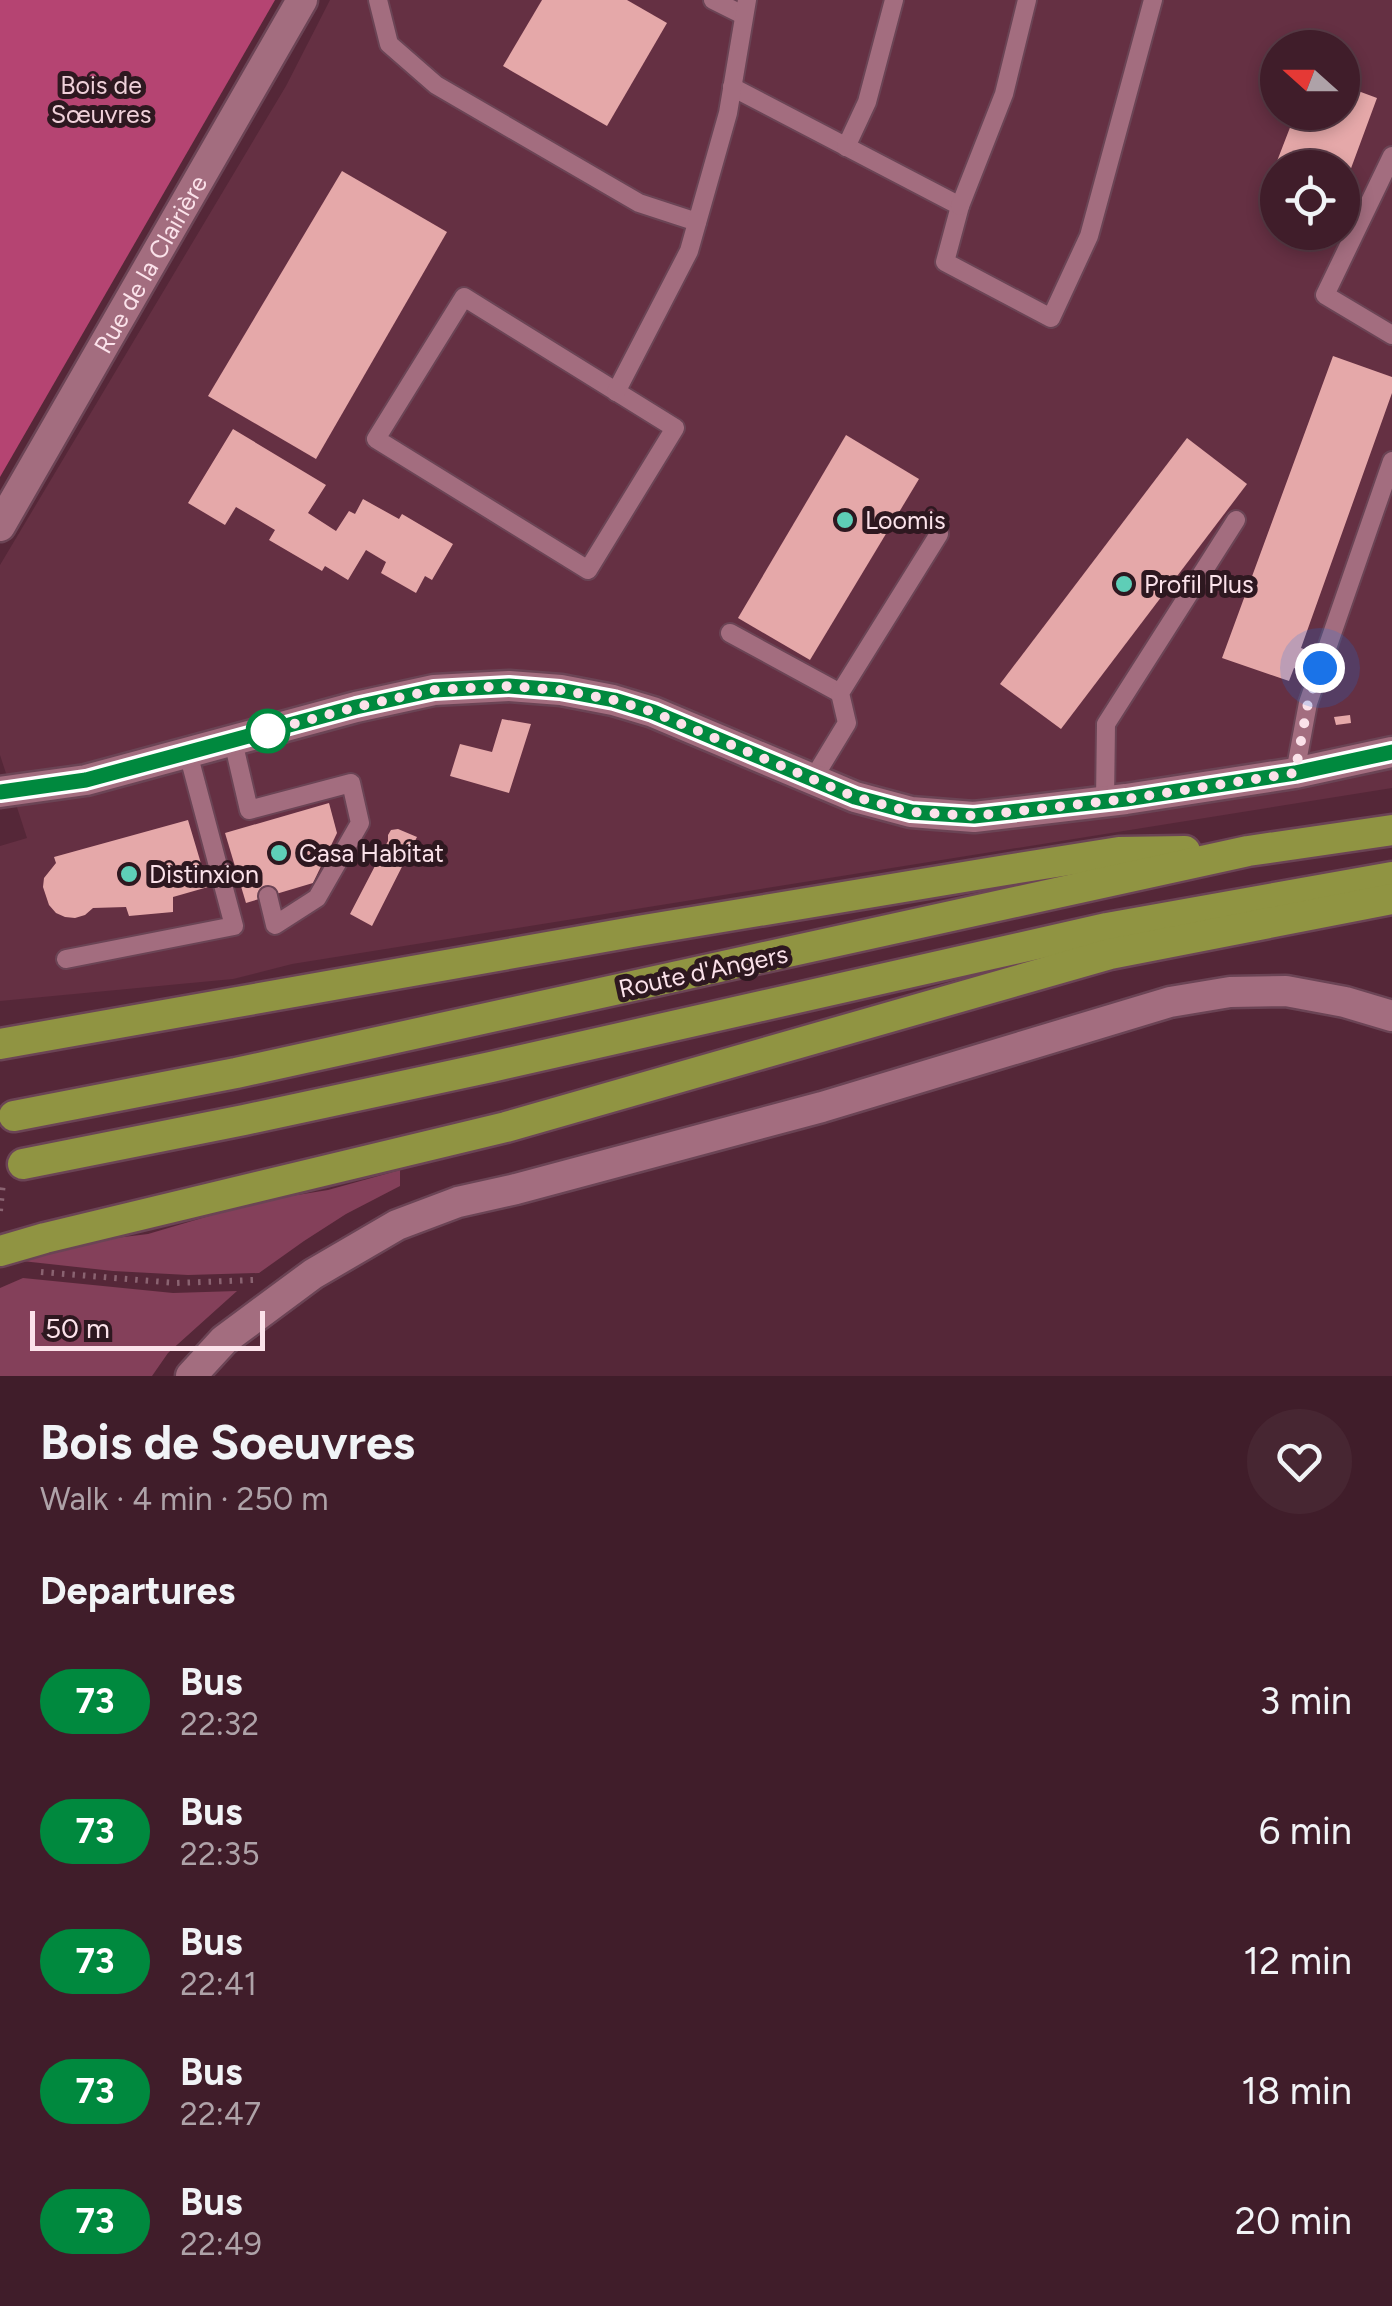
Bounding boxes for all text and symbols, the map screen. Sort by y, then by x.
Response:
north arrow [1260,30,1360,130]
map controls [1260,30,1360,250]
park label: Bois de Sœuvres [51,70,151,129]
button: locate [1260,150,1360,250]
street label: Rue de la Clairière [87,170,213,359]
place label: Loomis [865,505,946,535]
marker: Loomis [834,509,856,531]
place label: Profil Plus [1144,569,1254,599]
marker: Profil Plus [1113,573,1135,595]
your location [1295,643,1345,693]
unlabelled marker [247,710,289,752]
place label: Casa Habitat [299,838,444,868]
marker: Casa Habitat [268,842,290,864]
place label: Distinxion [149,859,259,889]
marker: Distinxion [118,863,140,885]
street label: Route d'Angers [616,938,790,1004]
scale bar [30,1306,265,1350]
text: 50 m [45,1311,110,1345]
button: heart [1247,1409,1352,1514]
text: Bois de Soeuvres [40,1413,415,1471]
text: Walk · 4 min · 250 m [40,1480,328,1518]
text: Departures [40,1568,235,1614]
text: Bus [180,1659,243,1705]
text: 3 min [1260,1678,1352,1724]
text: 73 [76,1680,114,1722]
text: 22:32 [180,1705,259,1743]
text: Bus [180,1789,243,1835]
text: 6 min [1259,1808,1352,1854]
text: 73 [76,1810,114,1852]
text: 22:35 [180,1835,260,1873]
text: Bus [180,1919,243,1965]
text: 12 min [1243,1938,1352,1984]
text: 73 [76,1940,114,1982]
text: 22:41 [180,1965,257,2003]
text: Bus [180,2049,243,2095]
text: 18 min [1241,2068,1352,2114]
text: 73 [76,2070,114,2112]
text: 22:47 [180,2095,261,2133]
text: Bus [180,2179,243,2225]
text: 20 min [1235,2198,1352,2244]
text: 73 [76,2200,114,2242]
text: 22:49 [180,2225,262,2263]

